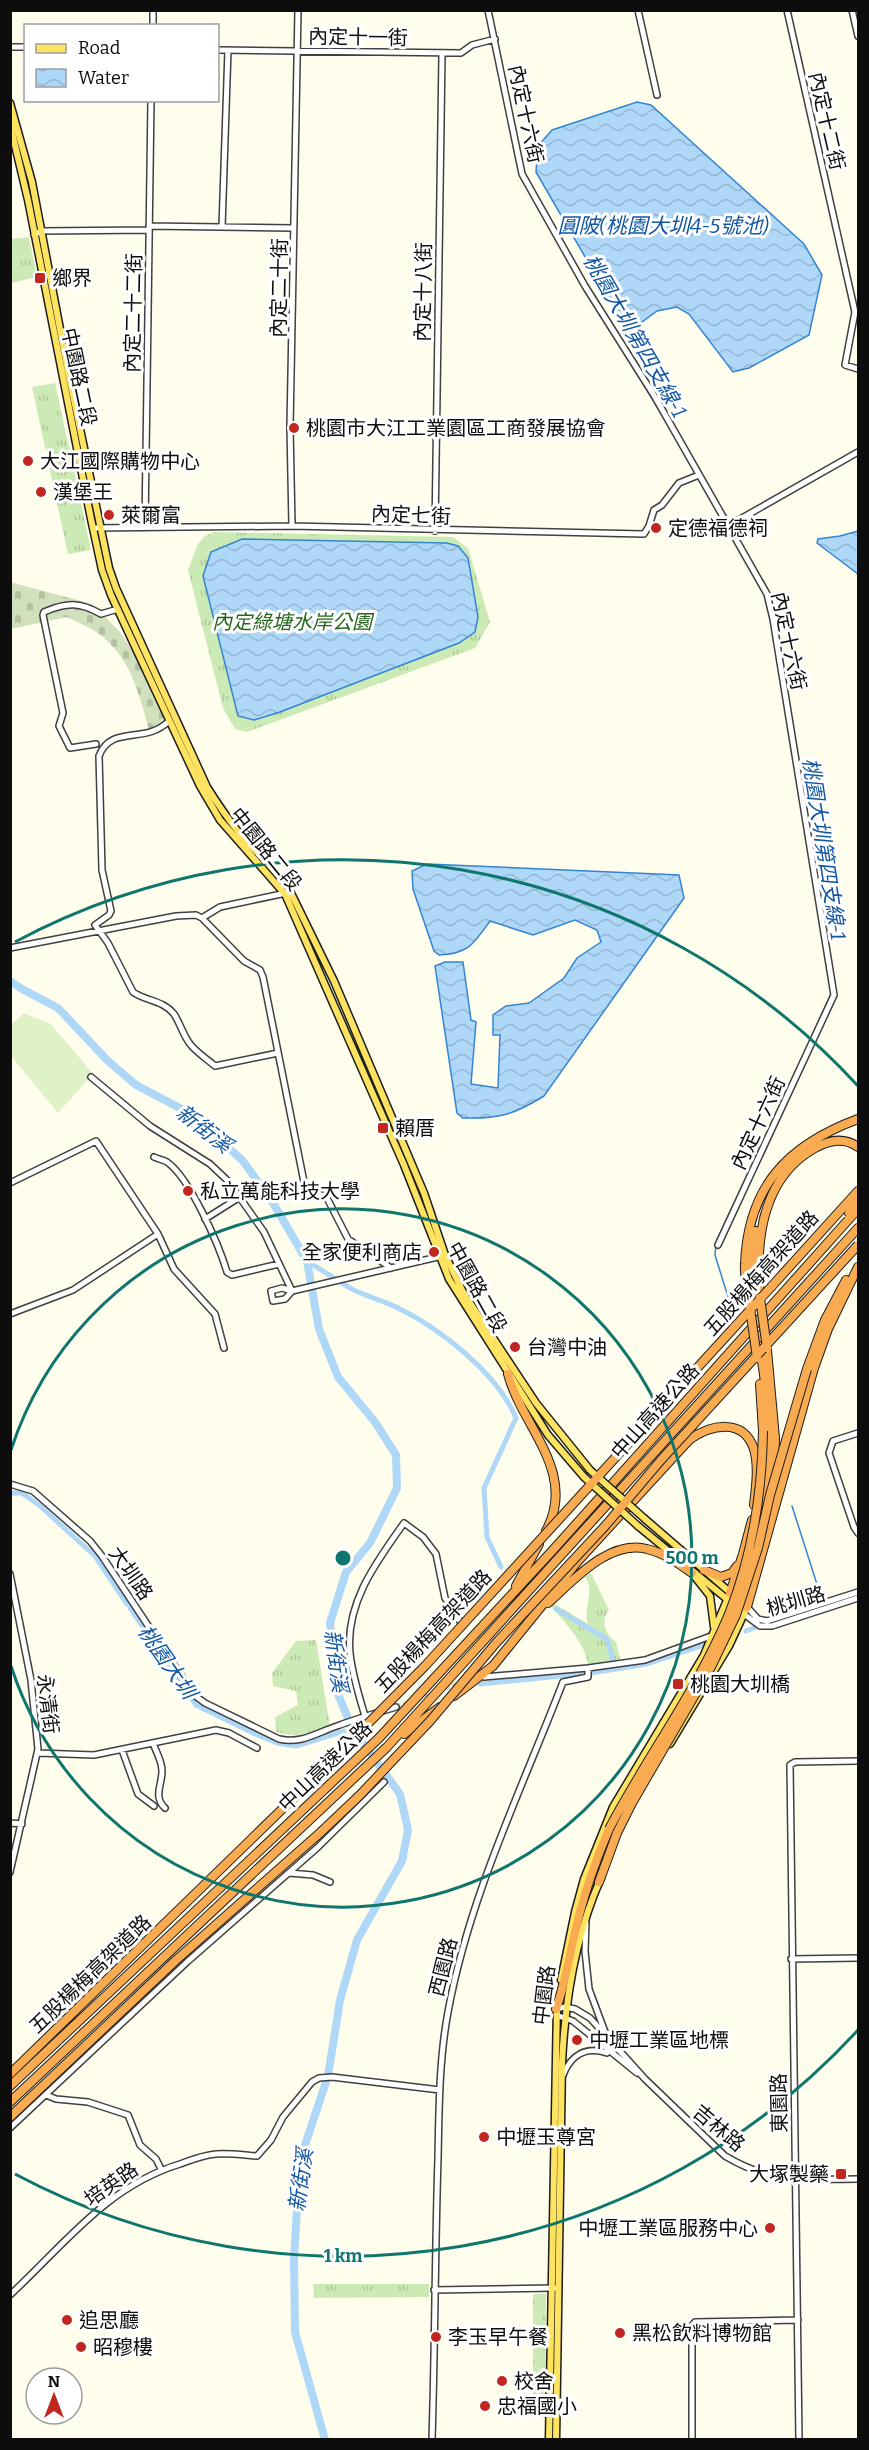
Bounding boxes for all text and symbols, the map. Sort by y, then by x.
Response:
legend [24,24,219,102]
street label: 內定十一街 [308,24,408,50]
text: Road [78,37,121,59]
street label: 內定十六街 [504,63,548,165]
text: Water [78,67,129,89]
street label: 內定十二街 [804,70,850,172]
water label: 圓陂(桃園大圳4-5號池) [557,213,769,239]
street label: 內定二十街 [266,238,292,338]
street label: 內定十八街 [410,242,436,342]
water label: 桃園大圳第四支線-1 [578,250,692,422]
street label: 內定二十二街 [120,253,146,373]
place label: 鄉界 [52,266,92,290]
marker: 鄉界 [33,271,47,285]
street label: 中園路二段 [57,326,101,428]
place label: 桃園市大江工業園區工商發展協會 [306,416,606,440]
marker: 桃園市大江工業園區工商發展協會 [287,421,301,435]
place label: 大江國際購物中心 [40,449,200,473]
marker: 大江國際購物中心 [21,454,35,468]
place label: 漢堡王 [53,480,113,504]
marker: 漢堡王 [34,485,48,499]
street label: 內定七街 [371,502,451,528]
place label: 萊爾富 [121,503,181,527]
marker: 萊爾富 [102,508,116,522]
place label: 定德福德祠 [668,516,768,540]
marker: 定德福德祠 [649,521,663,535]
street label: 內定十六街 [767,590,811,692]
park label: 內定綠塘水岸公園 [212,610,375,634]
water label: 桃園大圳第四支線-1 [797,756,851,942]
street label: 中園路二段 [225,803,307,895]
street label: 內定十六街 [726,1073,790,1173]
water label: 新街溪 [171,1099,239,1160]
place label: 賴厝 [395,1116,435,1140]
marker: 賴厝 [376,1121,390,1135]
place label: 私立萬能科技大學 [200,1179,360,1203]
marker: 私立萬能科技大學 [181,1184,195,1198]
street label: 五股楊梅高架道路 [699,1206,823,1340]
street label: 中園路二段 [442,1237,512,1337]
place label: 全家便利商店 [302,1240,422,1264]
marker: 全家便利商店 [427,1245,441,1259]
place label: 台灣中油 [527,1335,607,1359]
marker: 台灣中油 [508,1340,522,1354]
street label: 中山高速公路 [606,1358,704,1464]
street label: 大圳路 [104,1542,158,1604]
text: 500 m [665,1547,719,1569]
centre of rings [333,1548,353,1568]
street label: 五股楊梅高架道路 [370,1564,496,1698]
street label: 桃圳路 [764,1581,828,1621]
water label: 桃園大圳 [132,1620,203,1706]
water label: 新街溪 [319,1628,354,1697]
place label: 桃園大圳橋 [690,1672,790,1696]
street label: 永清街 [32,1673,64,1735]
marker: 桃園大圳橋 [671,1677,685,1691]
street label: 中山高速公路 [274,1716,376,1816]
street label: 五股楊梅高架道路 [24,1910,156,2038]
street label: 西園路 [424,1935,462,1999]
street label: 中園路 [528,1964,560,2026]
place label: 中壢工業區地標 [589,2028,729,2052]
marker: 中壢工業區地標 [570,2033,584,2047]
street label: 東園路 [766,2073,792,2133]
street label: 吉林路 [688,2100,750,2156]
place label: 中壢玉尊宮 [496,2125,596,2149]
marker: 中壢玉尊宮 [477,2130,491,2144]
water label: 新街溪 [284,2144,319,2213]
street label: 培英路 [80,2157,142,2211]
place label: 大塚製藥 [749,2162,829,2186]
marker: 大塚製藥 [834,2167,848,2181]
place label: 中壢工業區服務中心 [578,2216,758,2240]
marker: 中壢工業區服務中心 [763,2221,777,2235]
text: 1 km [324,2245,362,2267]
place label: 追思廳 [79,2308,139,2332]
marker: 追思廳 [60,2313,74,2327]
place label: 黑松飲料博物館 [632,2321,772,2345]
place label: 李玉早午餐 [448,2325,548,2349]
marker: 黑松飲料博物館 [613,2326,627,2340]
marker: 李玉早午餐 [429,2330,443,2344]
place label: 昭穆樓 [93,2335,153,2359]
marker: 昭穆樓 [74,2340,88,2354]
north arrow [24,2366,84,2426]
place label: 校舍 [514,2369,554,2393]
text: N [48,2372,60,2391]
marker: 校舍 [495,2374,509,2388]
place label: 忠福國小 [497,2394,577,2418]
marker: 忠福國小 [478,2399,492,2413]

